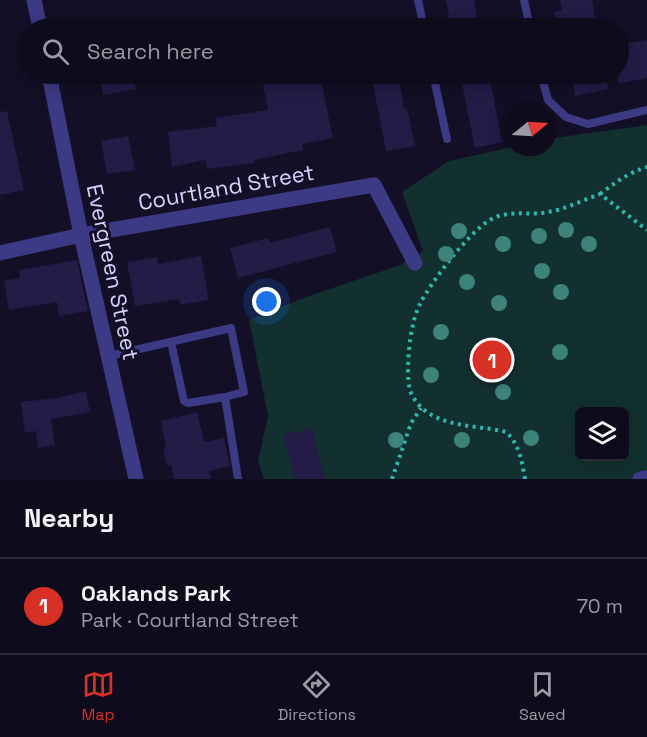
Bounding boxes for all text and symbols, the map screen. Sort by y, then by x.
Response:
search box [18,18,629,84]
icon: search [39,35,72,68]
text: Search here [87,37,214,65]
north arrow [503,102,557,156]
street label: Courtland Street [136,158,316,216]
street label: Evergreen Street [81,181,145,363]
your location [252,287,281,316]
pin: 1 [472,338,512,382]
map controls [575,407,629,461]
button: layers [575,407,629,461]
text: Nearby [24,501,114,535]
text: Oaklands Park [81,579,231,607]
text: 1 [39,593,48,619]
text: 70 m [577,593,623,619]
text: Park · Courtland Street [81,607,299,633]
tab: Map [81,668,115,725]
tab: Directions [278,668,356,725]
tab: Saved [519,668,566,725]

